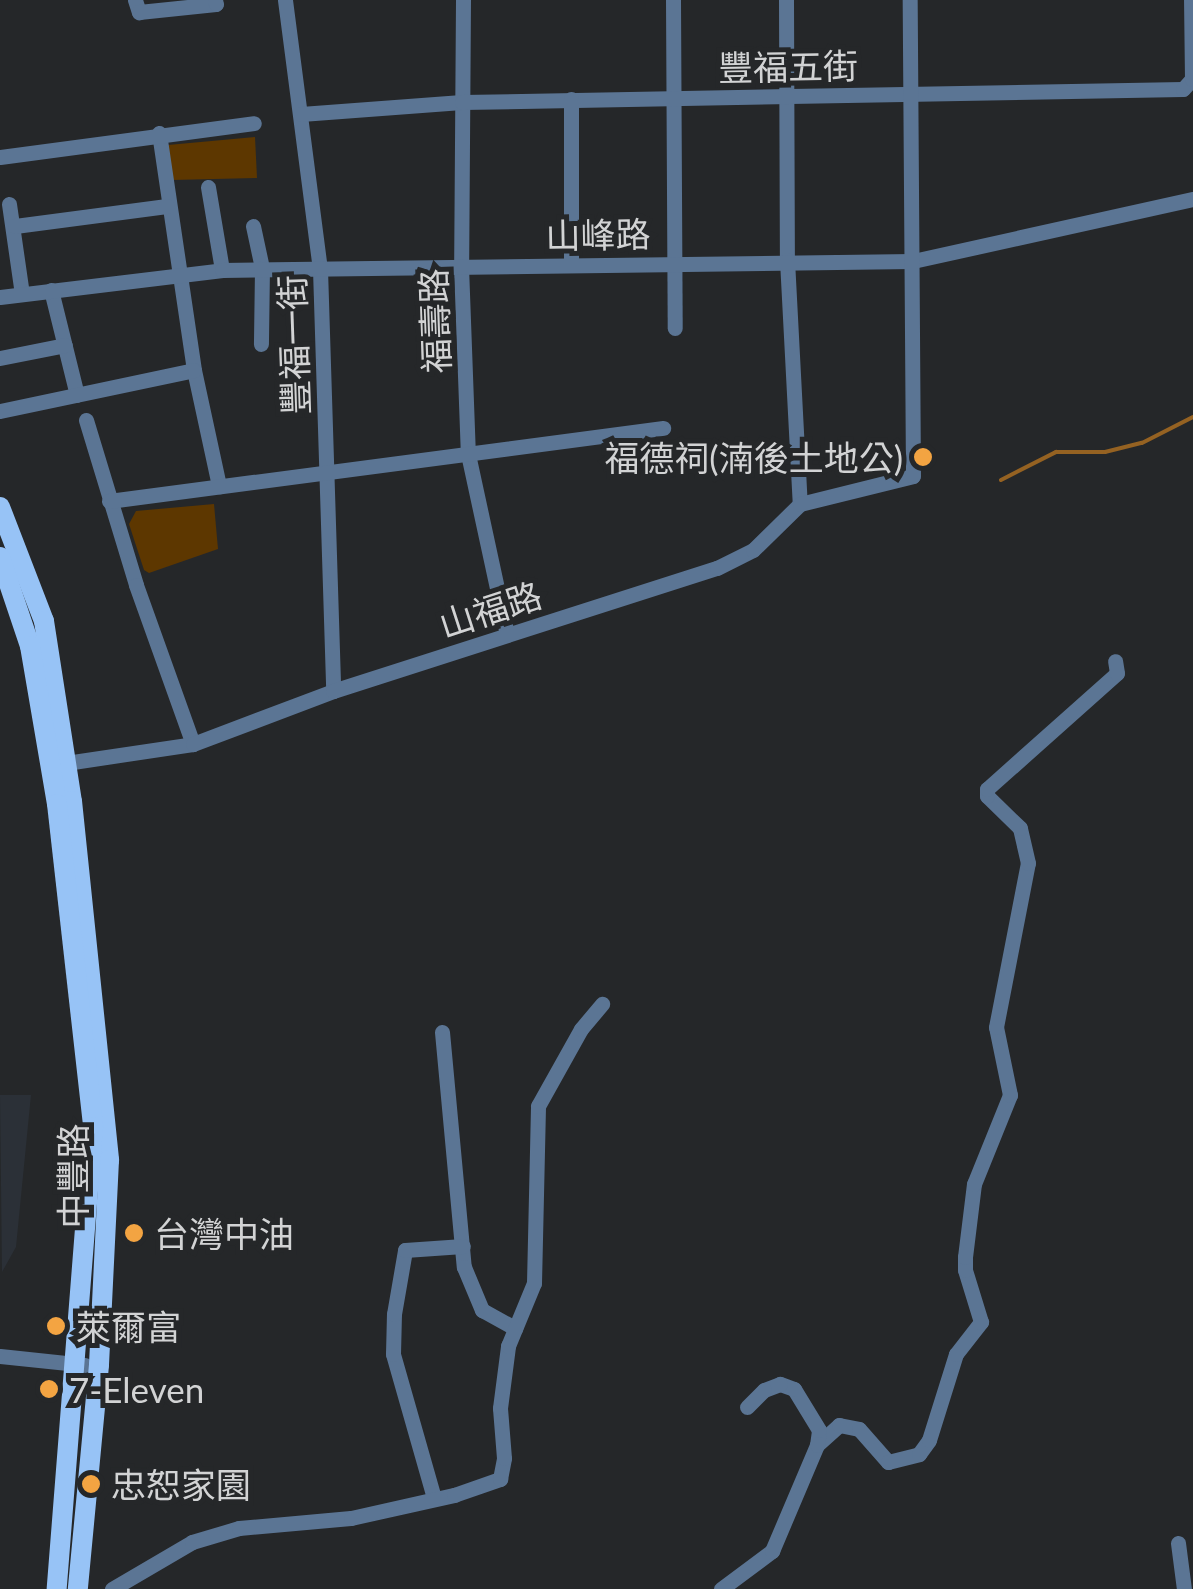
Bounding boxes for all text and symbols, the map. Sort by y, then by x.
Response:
street label: 豐福五街 [718,44,858,88]
street label: 山峰路 [545,212,651,256]
street label: 福壽路 [411,268,457,374]
street label: 豐福一街 [270,274,316,416]
place label: 福德祠(湳後土地公) [604,436,903,478]
marker: 福德祠(湳後土地公) [912,446,934,468]
street label: 山福路 [434,573,546,645]
street label: 中豐路 [51,1124,93,1228]
place label: 台灣中油 [154,1212,294,1254]
marker: 台灣中油 [123,1222,145,1244]
place label: 萊爾富 [76,1305,181,1347]
marker: 萊爾富 [45,1315,67,1337]
place label: 7-Eleven [69,1368,204,1410]
marker: 7-Eleven [38,1378,60,1400]
place label: 忠恕家園 [111,1463,251,1505]
marker: 忠恕家園 [80,1473,102,1495]

